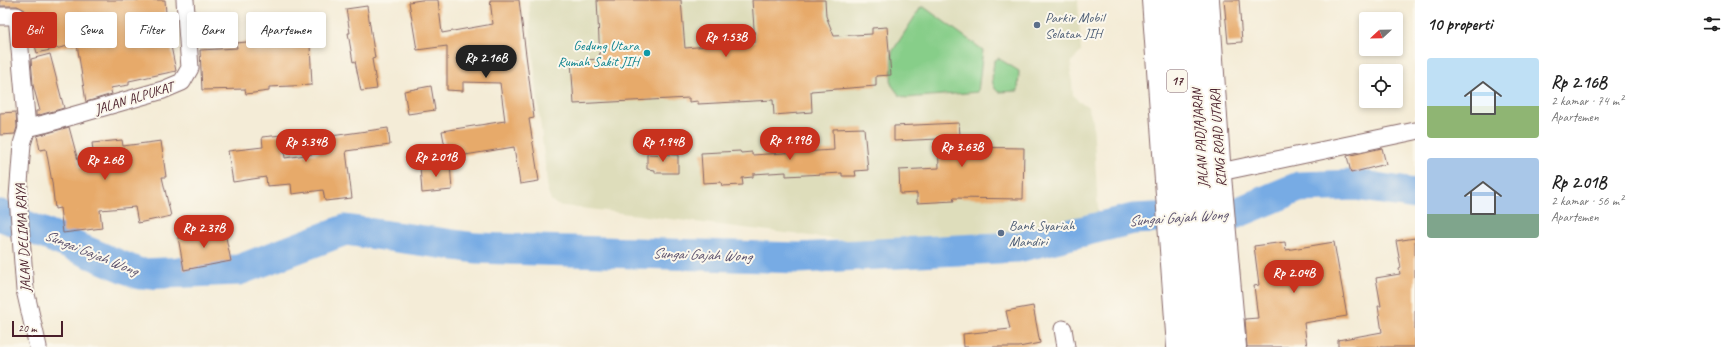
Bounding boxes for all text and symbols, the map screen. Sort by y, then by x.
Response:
place label: Parkir Mobil Selatan JIH [1045,9,1107,42]
chip: Beli [12,12,57,48]
chip: Sewa [65,12,117,48]
chip: Filter [125,12,179,48]
chip: Baru [187,12,238,48]
chip: Apartemen [246,12,326,48]
north arrow [1359,12,1403,56]
map controls [1359,12,1403,108]
icon: filters [1701,13,1723,35]
text: 10 properti [1427,14,1492,35]
marker: Parkir Mobil Selatan JIH [1032,20,1042,30]
pin: Rp 1.53B [685,24,767,58]
text: Rp 1.53B [705,29,747,45]
place label: Gedung Utara Rumah Sakit JIH [557,37,641,70]
pin: Rp 2.16B [445,45,527,79]
marker: Gedung Utara Rumah Sakit JIH [642,48,652,58]
text: Rp 2.16B [465,50,507,66]
button: locate [1359,64,1403,108]
road number: 17 [1167,70,1187,92]
text: Rp 2.16B [1551,72,1607,93]
icon: home [1459,74,1507,122]
street label: JALAN ALPUKAT [92,77,179,118]
street label: JALAN PADJAJARAN [1188,86,1212,189]
street label: RING ROAD UTARA [1206,88,1230,187]
text: 2 kamar · 74 m² [1551,93,1623,109]
text: Apartemen [1551,109,1599,125]
pin: Rp 1.99B [749,127,831,161]
pin: Rp 5.34B [265,129,347,163]
pin: Rp 1.94B [622,129,704,163]
text: Rp 1.99B [769,132,811,148]
text: Rp 5.34B [285,134,327,150]
text: Rp 1.94B [642,134,684,150]
pin: Rp 3.63B [921,134,1003,168]
text: Rp 3.63B [941,139,983,155]
pin: Rp 2.01B [395,144,477,178]
pin: Rp 2.6B [68,147,142,181]
text: Rp 2.01B [415,149,457,165]
text: Rp 2.6B [87,152,123,168]
text: Rp 2.01B [1551,172,1606,193]
icon: home [1459,174,1507,222]
street label: JALAN DELIMA RAYA [12,182,34,294]
text: 2 kamar · 56 m² [1551,193,1623,209]
water label: Sungai Gajah Wong [1128,205,1231,231]
text: Apartemen [1551,209,1599,225]
pin: Rp 2.37B [163,215,245,249]
place label: Bank Syariah Mandiri [1009,217,1075,250]
text: Rp 2.37B [183,220,225,236]
water label: Sungai Gajah Wong [42,226,143,281]
marker: Bank Syariah Mandiri [996,228,1006,238]
water label: Sungai Gajah Wong [652,244,754,266]
pin: Rp 2.04B [1253,260,1335,294]
text: Rp 2.04B [1273,265,1315,281]
scale bar [12,319,63,338]
text: 20 m [18,321,37,335]

